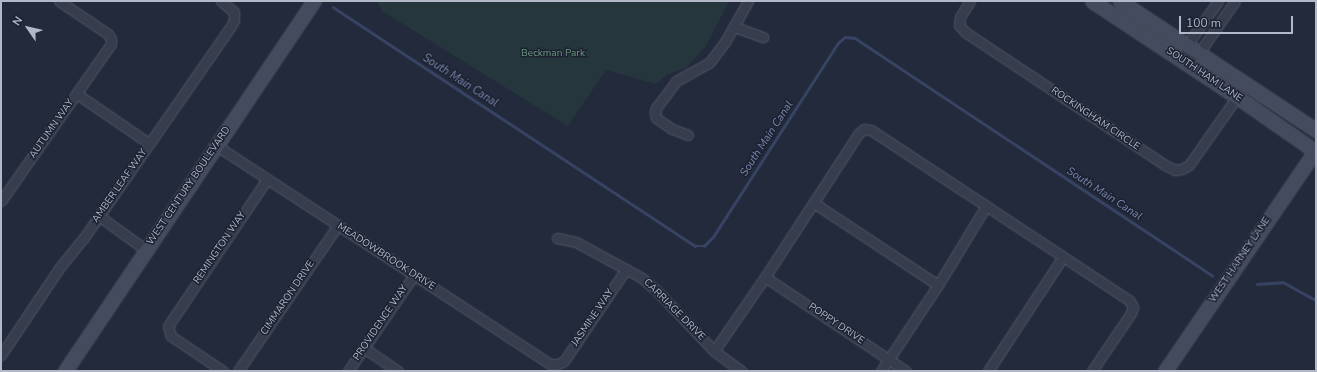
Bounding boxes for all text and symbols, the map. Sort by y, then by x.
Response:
north arrow [8,8,48,48]
scale bar [1181,8,1295,34]
text: N [9,13,26,29]
text: 100 m [1186,15,1221,31]
street label: SOUTH HAM LANE [1164,45,1244,105]
park label: Beckman Park [521,48,585,60]
water label: South Main Canal [420,52,500,110]
street label: ROCKINGHAM CIRCLE [1048,85,1142,153]
street label: AUTUMN WAY [27,97,77,161]
water label: South Main Canal [738,99,796,179]
street label: WEST CENTURY BOULEVARD [145,124,233,248]
street label: AMBER LEAF WAY [90,147,150,225]
water label: South Main Canal [1064,165,1144,223]
street label: REMINGTON WAY [191,210,249,286]
street label: WEST HARNEY LANE [1207,215,1273,305]
street label: MEADOWBROOK DRIVE [335,221,437,293]
street label: CIMMARON DRIVE [259,258,317,338]
street label: CARRIAGE DRIVE [641,277,707,343]
street label: PROVIDENCE WAY [351,283,411,363]
street label: JASMINE WAY [569,287,617,349]
street label: POPPY DRIVE [806,301,866,347]

